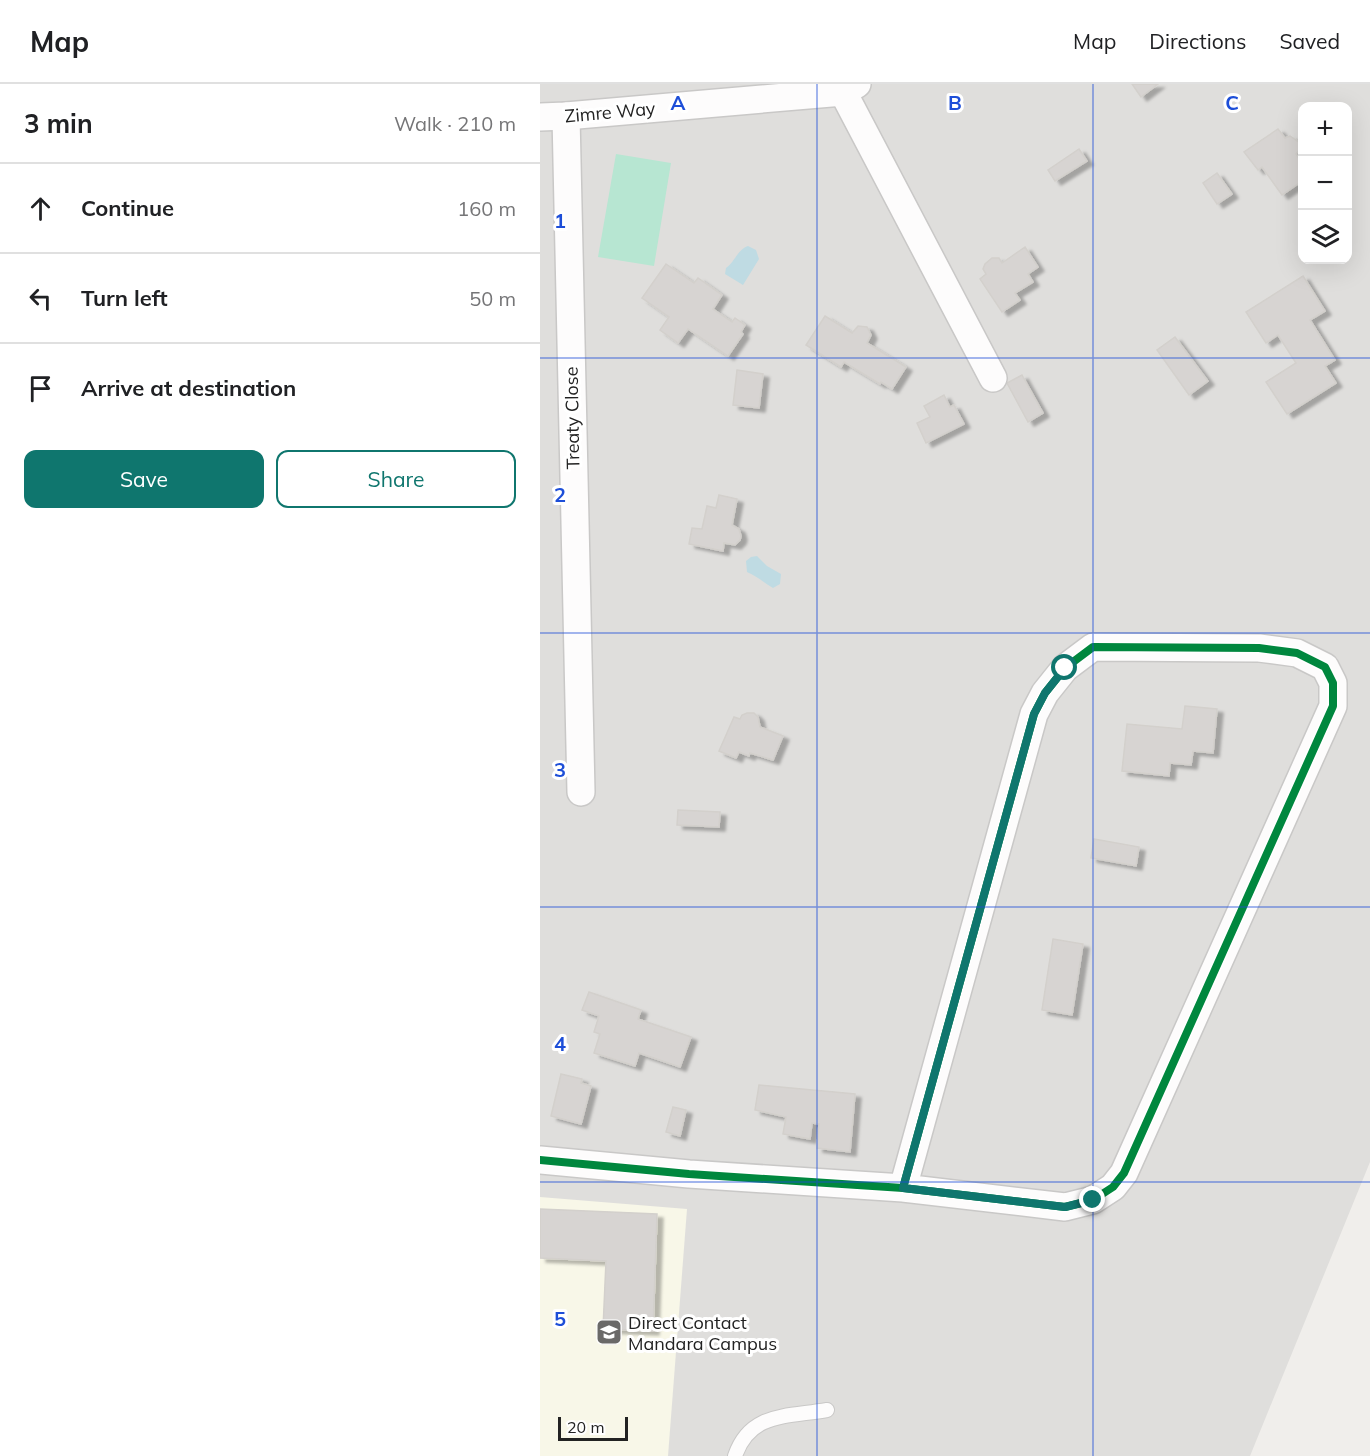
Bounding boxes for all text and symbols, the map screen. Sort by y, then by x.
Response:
text: Map [30,24,89,59]
text: Map [1073,28,1116,54]
text: Directions [1149,28,1246,54]
text: Saved [1279,28,1340,54]
text: A [671,90,686,115]
text: B [948,90,962,115]
text: C [1225,90,1239,115]
street label: Zimre Way [564,97,657,127]
map controls [1298,102,1352,264]
button: + [1298,102,1352,156]
text: 3 min [24,107,93,140]
text: Walk · 210 m [394,111,516,136]
button: − [1298,156,1352,210]
icon: ahead [24,192,57,225]
text: Continue [81,194,174,222]
text: 160 m [457,196,516,221]
text: 1 [554,208,566,233]
button: layers [1298,210,1352,264]
icon: left [24,282,57,315]
text: Turn left [81,284,168,312]
text: 50 m [469,286,516,311]
street label: Treaty Close [560,366,584,470]
icon: arrive [24,372,57,405]
text: Arrive at destination [81,374,296,402]
button: Save [24,450,264,508]
button: Share [276,450,516,508]
text: 2 [554,482,566,507]
route start [1051,654,1077,680]
text: 3 [554,757,566,782]
text: 4 [554,1031,566,1056]
route end [1079,1186,1105,1212]
text: 5 [554,1306,566,1331]
place label: Direct Contact Mandara Campus [628,1311,777,1355]
school or university icon: Direct Contact Mandara Campus [594,1317,624,1347]
scale bar [558,1414,628,1442]
text: 20 m [567,1417,604,1437]

